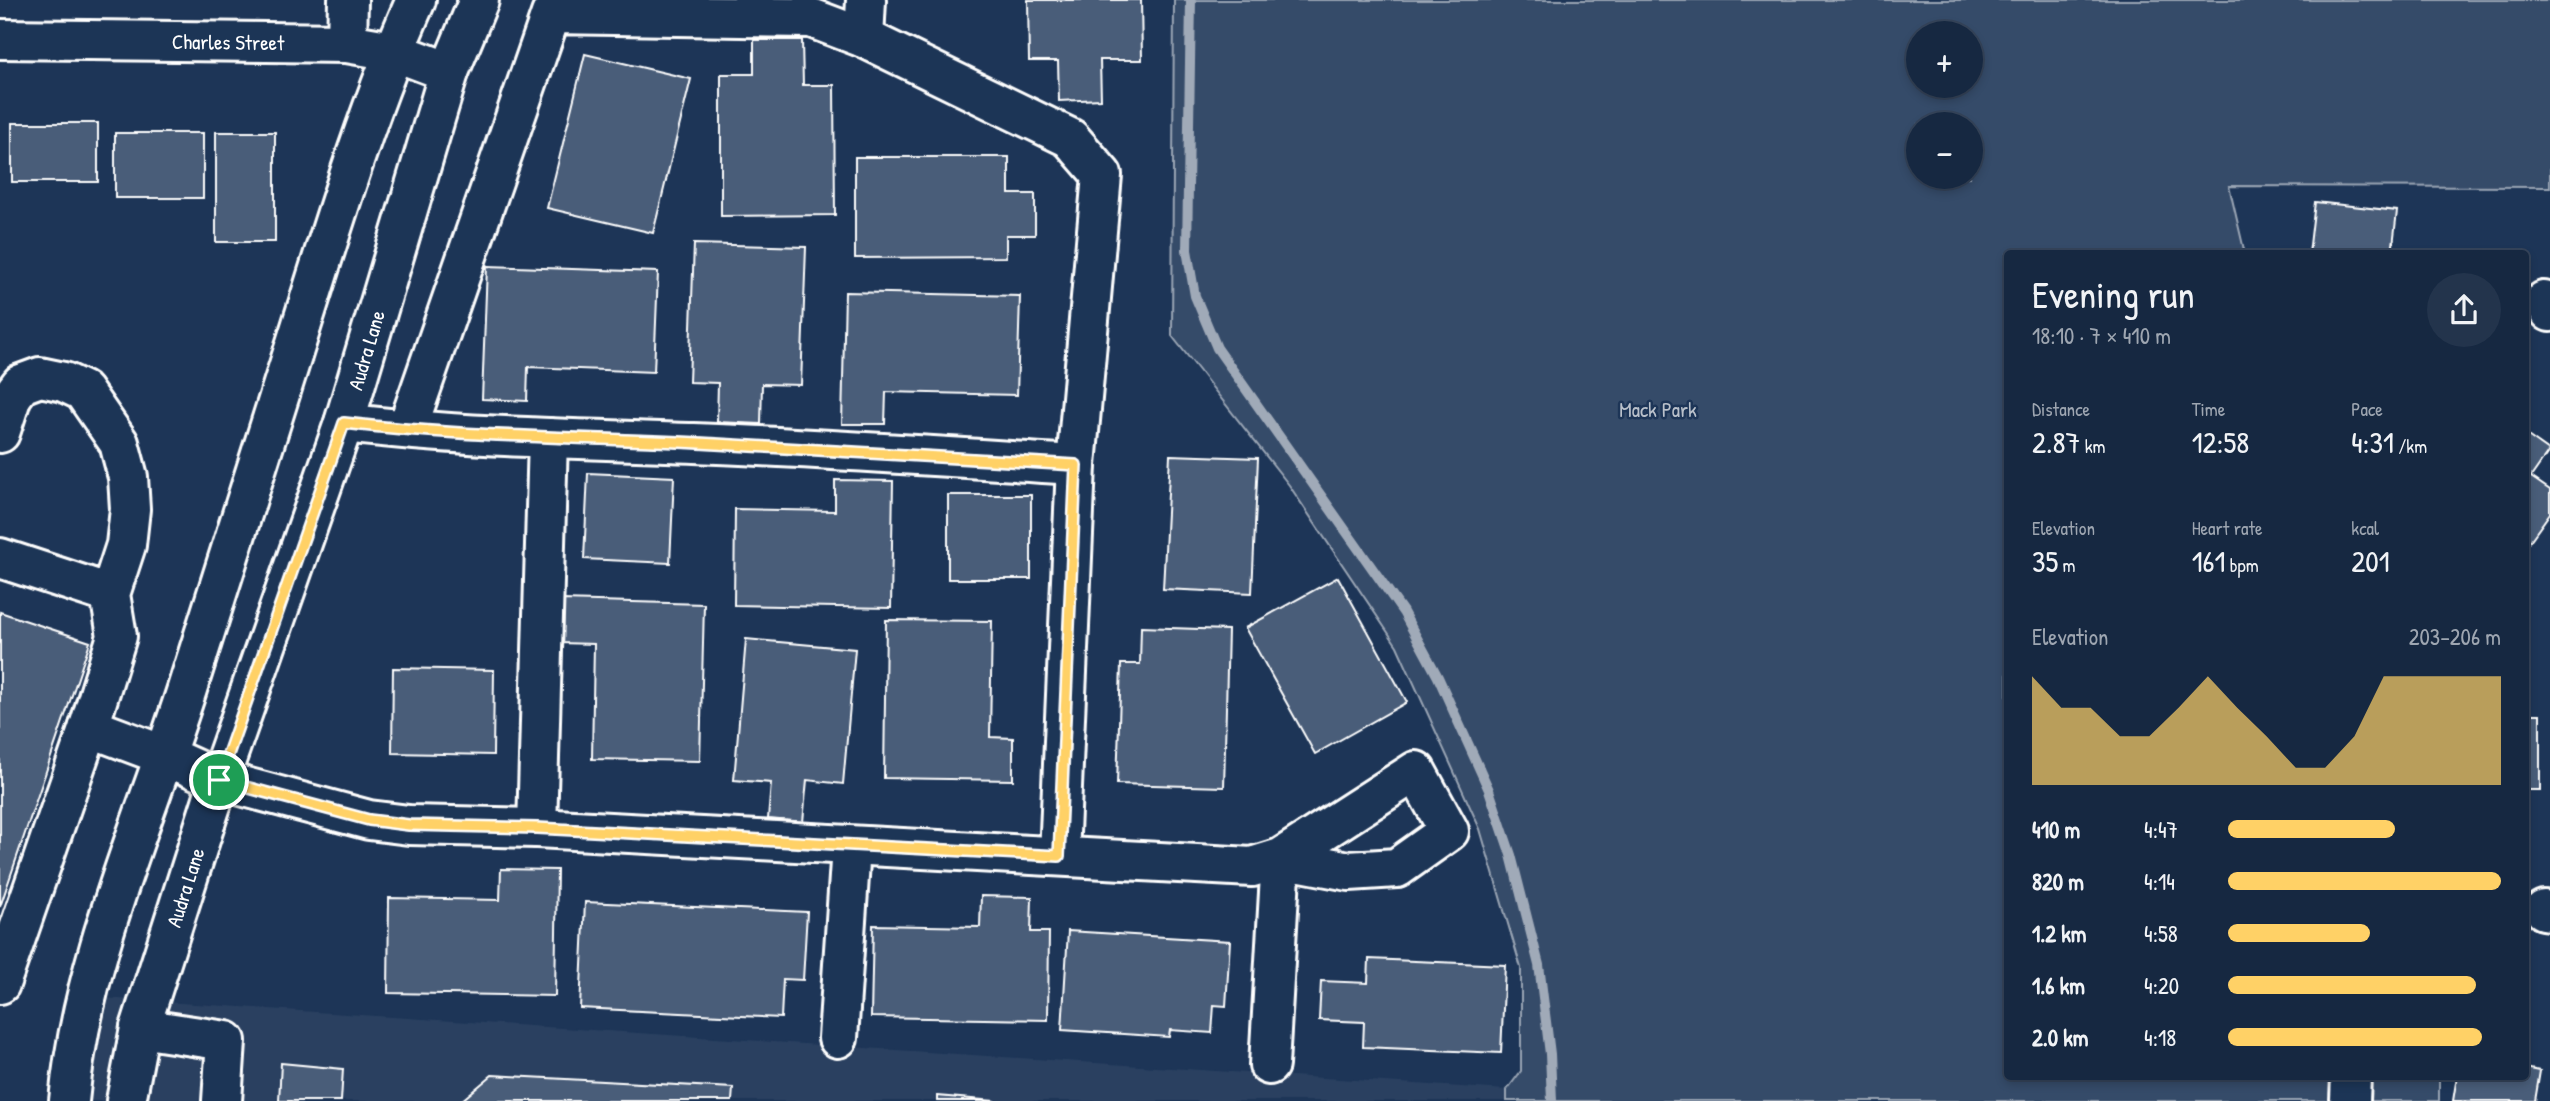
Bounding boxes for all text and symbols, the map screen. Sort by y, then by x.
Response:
map controls [1906,21,1983,189]
button: + [1906,21,1983,98]
street label: Charles Street [172,26,285,57]
button: − [1906,112,1983,189]
text: Evening run [2032,268,2195,320]
button: share [2427,273,2501,347]
street label: Audra Lane [340,307,391,393]
text: 18:10 · 7 × 410 m [2032,320,2171,351]
park label: Mack Park [1619,395,1697,424]
text: Distance [2032,396,2090,422]
text: Time [2192,396,2225,422]
text: Pace [2351,396,2383,422]
text: 2.87 [2032,422,2080,462]
text: 12:58 [2192,422,2249,462]
text: 4:31 [2351,422,2394,462]
text: km [2080,433,2106,459]
text: /km [2394,433,2427,459]
text: Elevation [2032,515,2095,541]
text: Heart rate [2192,515,2263,541]
text: kcal [2351,515,2379,541]
text: 35 [2032,541,2058,581]
text: 161 [2192,541,2225,581]
text: 201 [2351,541,2390,581]
text: m [2058,552,2075,578]
text: bpm [2225,552,2259,578]
text: Elevation [2032,621,2108,652]
text: 203–206 m [2409,621,2501,652]
pin [189,750,249,810]
icon: arrive [200,761,238,799]
text: 410 m [2032,814,2080,845]
text: 4:47 [2144,814,2178,845]
street label: Audra Lane [159,844,211,931]
text: 820 m [2032,866,2084,897]
text: 4:14 [2144,866,2175,897]
text: 1.2 km [2032,918,2087,949]
text: 4:58 [2144,918,2178,949]
text: 1.6 km [2032,970,2085,1001]
text: 4:20 [2144,970,2179,1001]
text: 2.0 km [2032,1022,2088,1053]
text: 4:18 [2144,1022,2176,1053]

